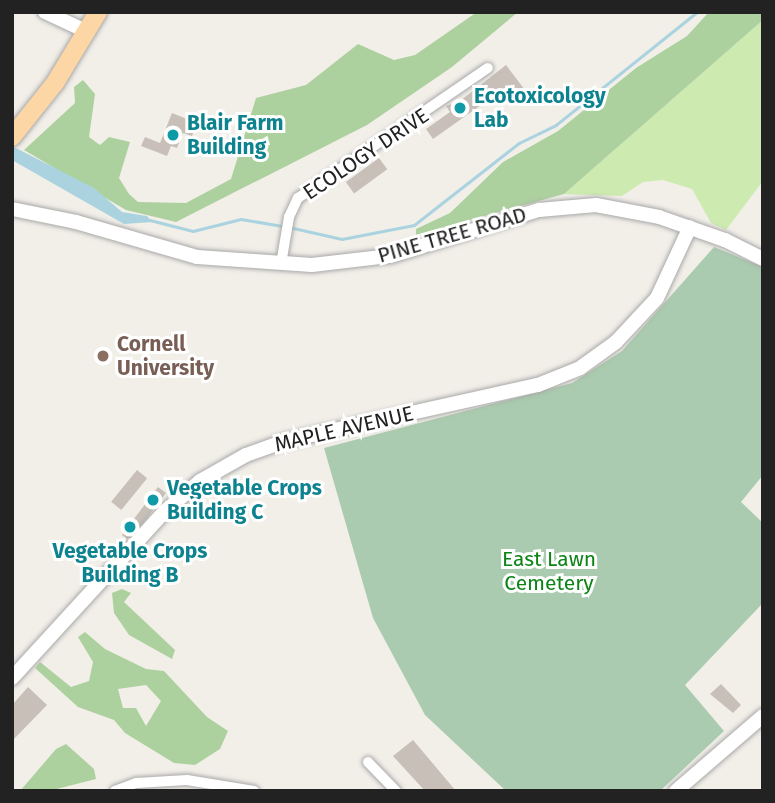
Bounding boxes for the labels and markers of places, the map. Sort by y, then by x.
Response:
place label: Ecotoxicology Lab [474,83,606,133]
marker: Ecotoxicology Lab [452,100,468,116]
place label: Blair Farm Building [187,110,284,160]
marker: Blair Farm Building [165,127,181,143]
place label: Cornell University [117,331,214,381]
marker: Cornell University [95,348,111,364]
place label: Vegetable Crops Building C [167,475,322,525]
marker: Vegetable Crops Building C [145,492,161,508]
marker: Vegetable Crops Building B [122,519,138,535]
place label: Vegetable Crops Building B [53,538,207,588]

